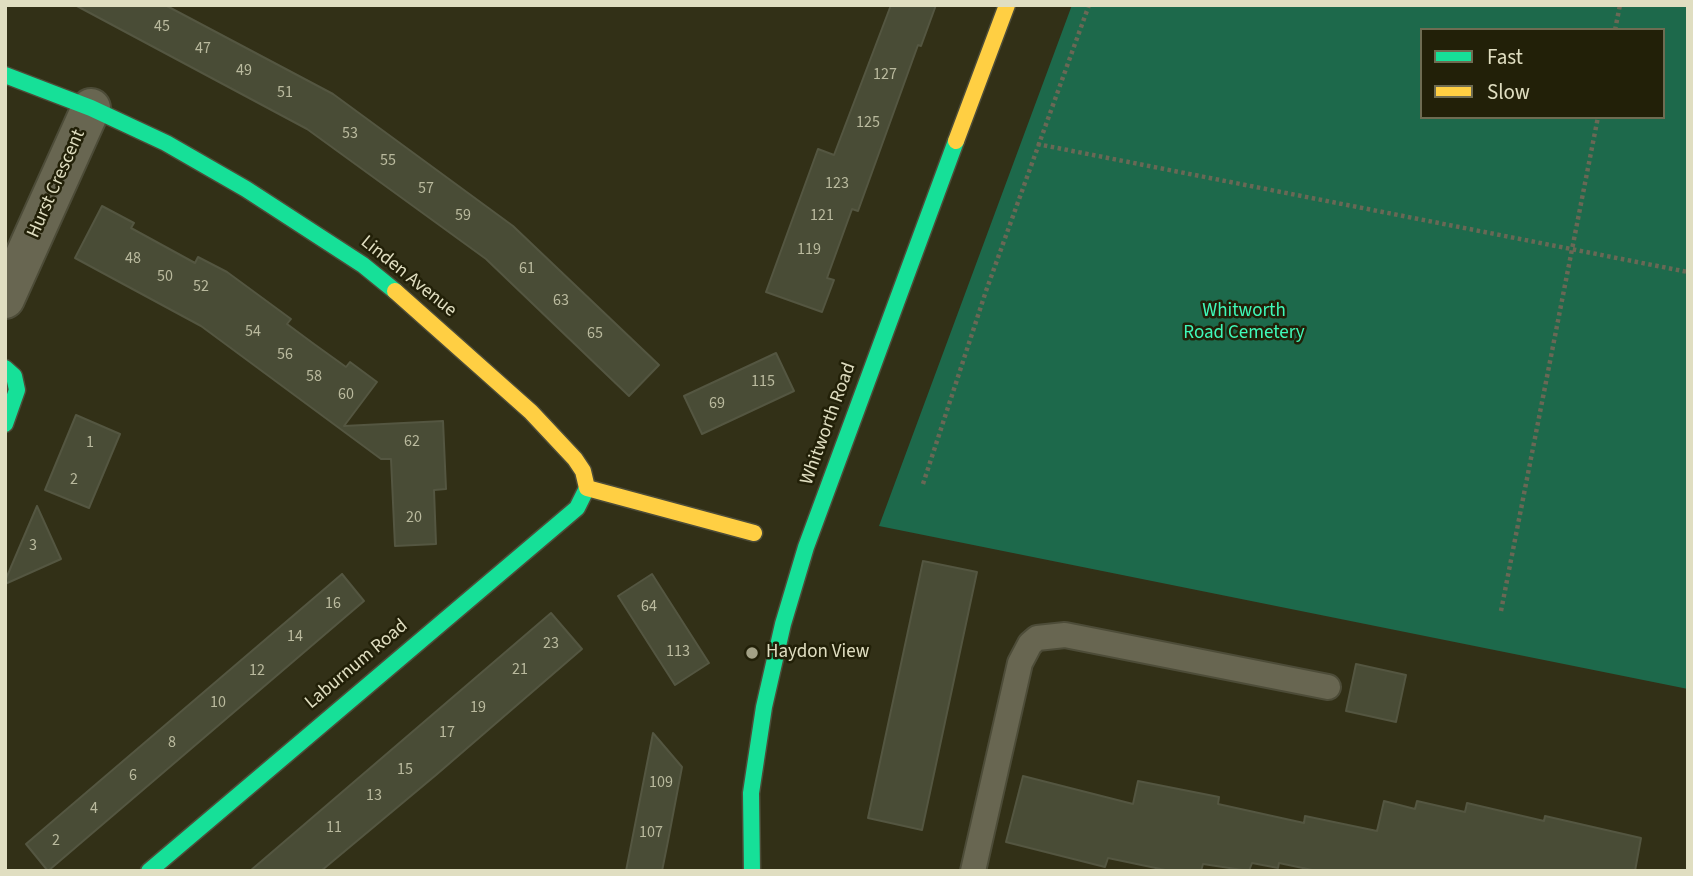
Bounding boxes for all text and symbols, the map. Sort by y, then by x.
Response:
house number: 45 [154,17,170,37]
legend [1420,28,1665,119]
house number: 47 [195,39,211,59]
text: Fast [1487,42,1523,72]
house number: 49 [236,61,252,81]
house number: 127 [873,65,897,85]
text: Slow [1487,77,1530,107]
house number: 51 [277,83,293,103]
house number: 125 [856,113,880,133]
house number: 53 [342,124,358,144]
street label: Hurst Crescent [23,126,91,242]
house number: 55 [380,151,396,171]
house number: 123 [825,174,849,194]
house number: 57 [418,179,434,199]
house number: 59 [455,206,471,226]
house number: 121 [810,206,834,226]
street label: Linden Avenue [355,231,461,323]
house number: 119 [797,240,821,260]
house number: 48 [125,249,141,269]
house number: 61 [519,259,535,279]
house number: 50 [157,267,173,287]
house number: 52 [193,277,209,297]
house number: 63 [553,291,569,311]
park label: Whitworth Road Cemetery [1183,301,1305,345]
house number: 54 [245,322,261,342]
house number: 65 [587,324,603,344]
house number: 56 [277,345,293,365]
street label: Whitworth Road [796,360,862,488]
house number: 58 [306,367,322,387]
house number: 115 [751,372,775,392]
house number: 60 [338,385,354,405]
house number: 69 [709,394,725,414]
house number: 62 [404,432,420,452]
house number: 1 [86,433,94,453]
house number: 2 [70,470,78,490]
house number: 20 [406,508,422,528]
house number: 3 [29,536,37,556]
house number: 16 [325,594,341,614]
house number: 64 [641,597,657,617]
street label: Laburnum Road [301,615,413,715]
house number: 14 [287,627,303,647]
house number: 23 [543,634,559,654]
house number: 113 [666,642,690,662]
place label: Haydon View [766,642,869,664]
marker: Haydon View [744,645,760,661]
house number: 21 [512,660,528,680]
house number: 12 [249,661,265,681]
house number: 10 [210,693,226,713]
house number: 19 [470,698,486,718]
house number: 17 [439,723,455,743]
house number: 8 [168,733,176,753]
house number: 15 [397,760,413,780]
house number: 6 [129,766,137,786]
house number: 109 [649,773,673,793]
house number: 13 [366,786,382,806]
house number: 4 [90,799,98,819]
house number: 11 [326,818,342,838]
house number: 107 [639,823,663,843]
house number: 2 [52,831,60,851]

